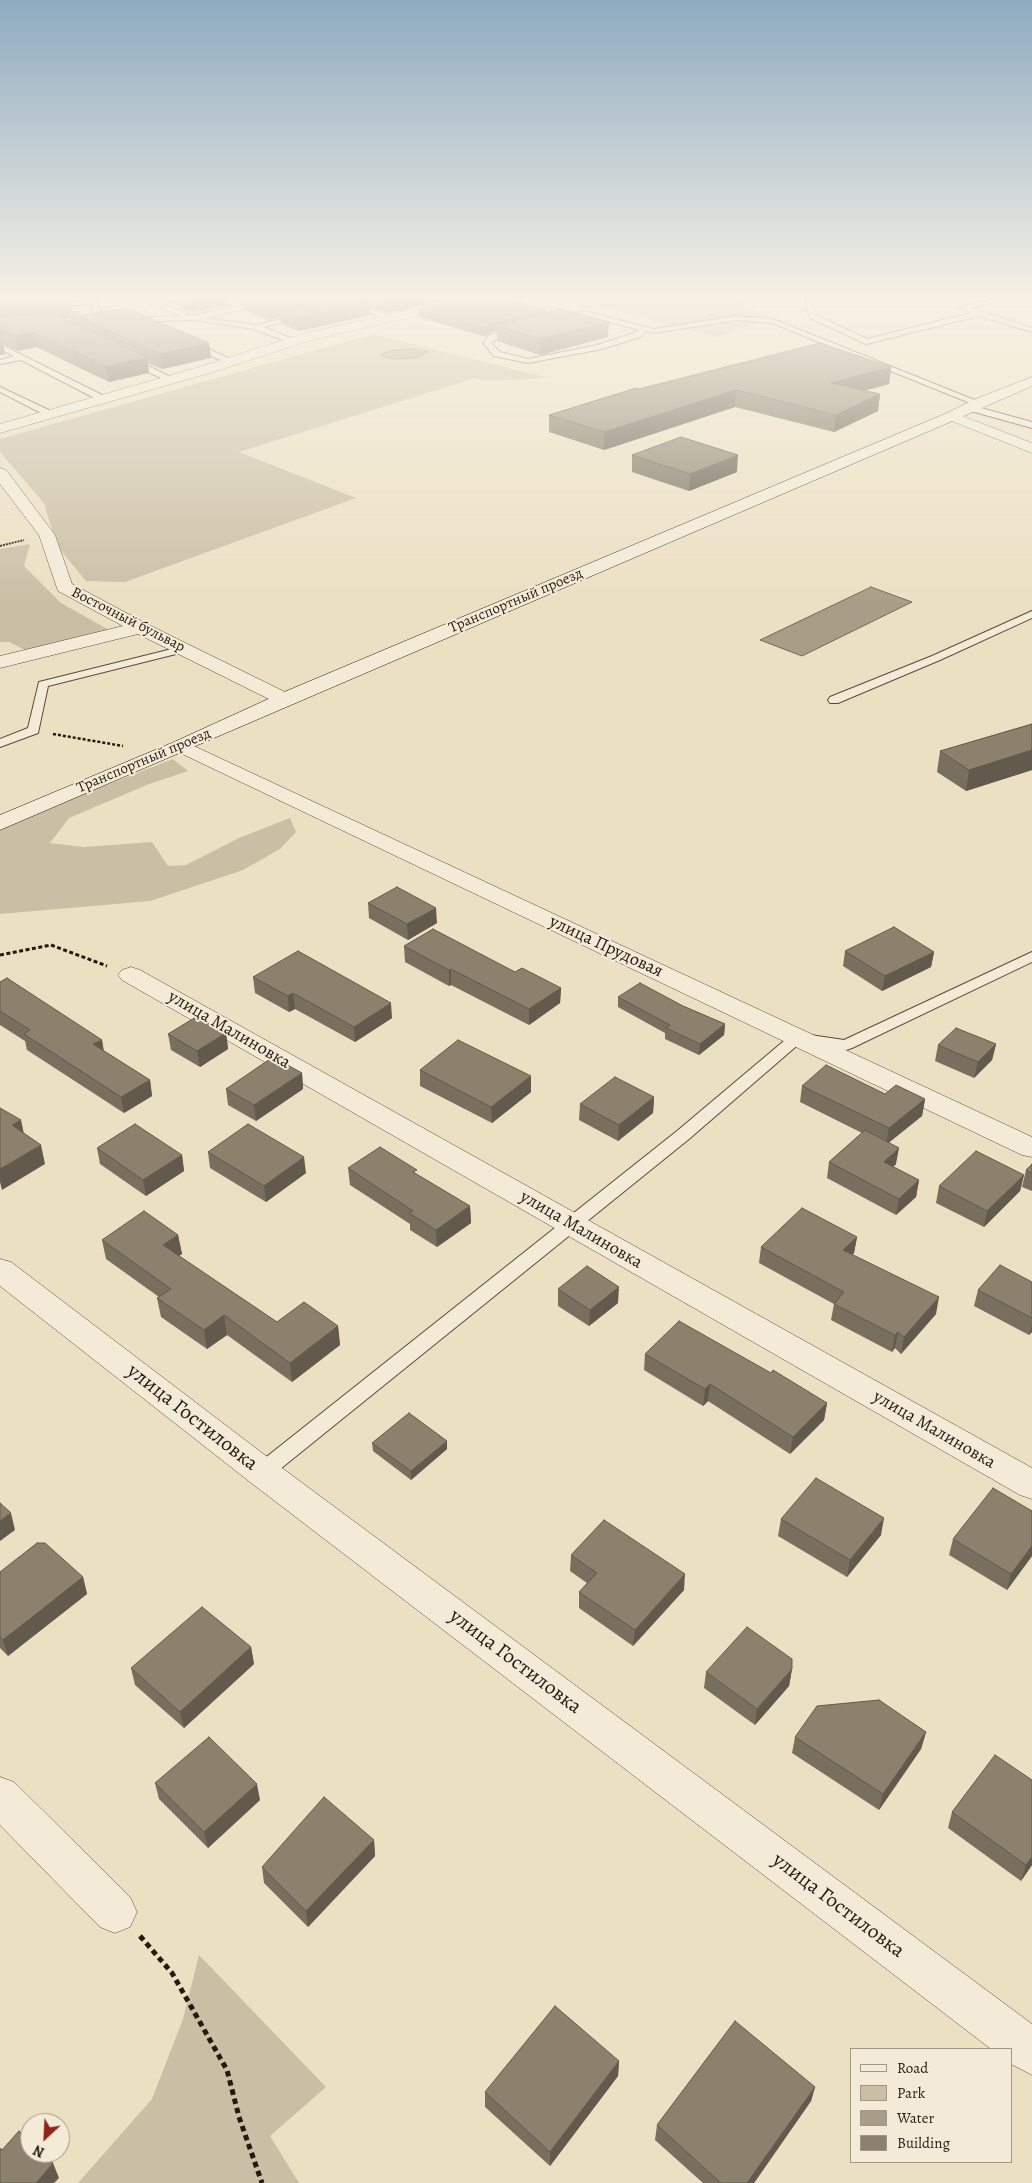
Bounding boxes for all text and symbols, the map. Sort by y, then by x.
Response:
street label: Транспортный проезд [446,565,586,637]
street label: Восточный бульвар [68,584,188,656]
street label: Транспортный проезд [74,725,214,797]
street label: улица Прудовая [546,911,666,983]
street label: улица Малиновка [164,986,294,1074]
street label: улица Малиновка [516,1186,646,1274]
street label: улица Гостиловка [122,1359,262,1477]
street label: улица Малиновка [869,1386,999,1474]
street label: улица Гостиловка [444,1604,586,1720]
street label: улица Гостиловка [767,1848,909,1964]
legend [850,2048,1012,2163]
text: Road [897,2058,928,2078]
text: Park [897,2083,925,2103]
text: Water [897,2108,934,2128]
north arrow [20,2113,70,2163]
text: Building [897,2133,950,2153]
text: N [30,2140,48,2162]

